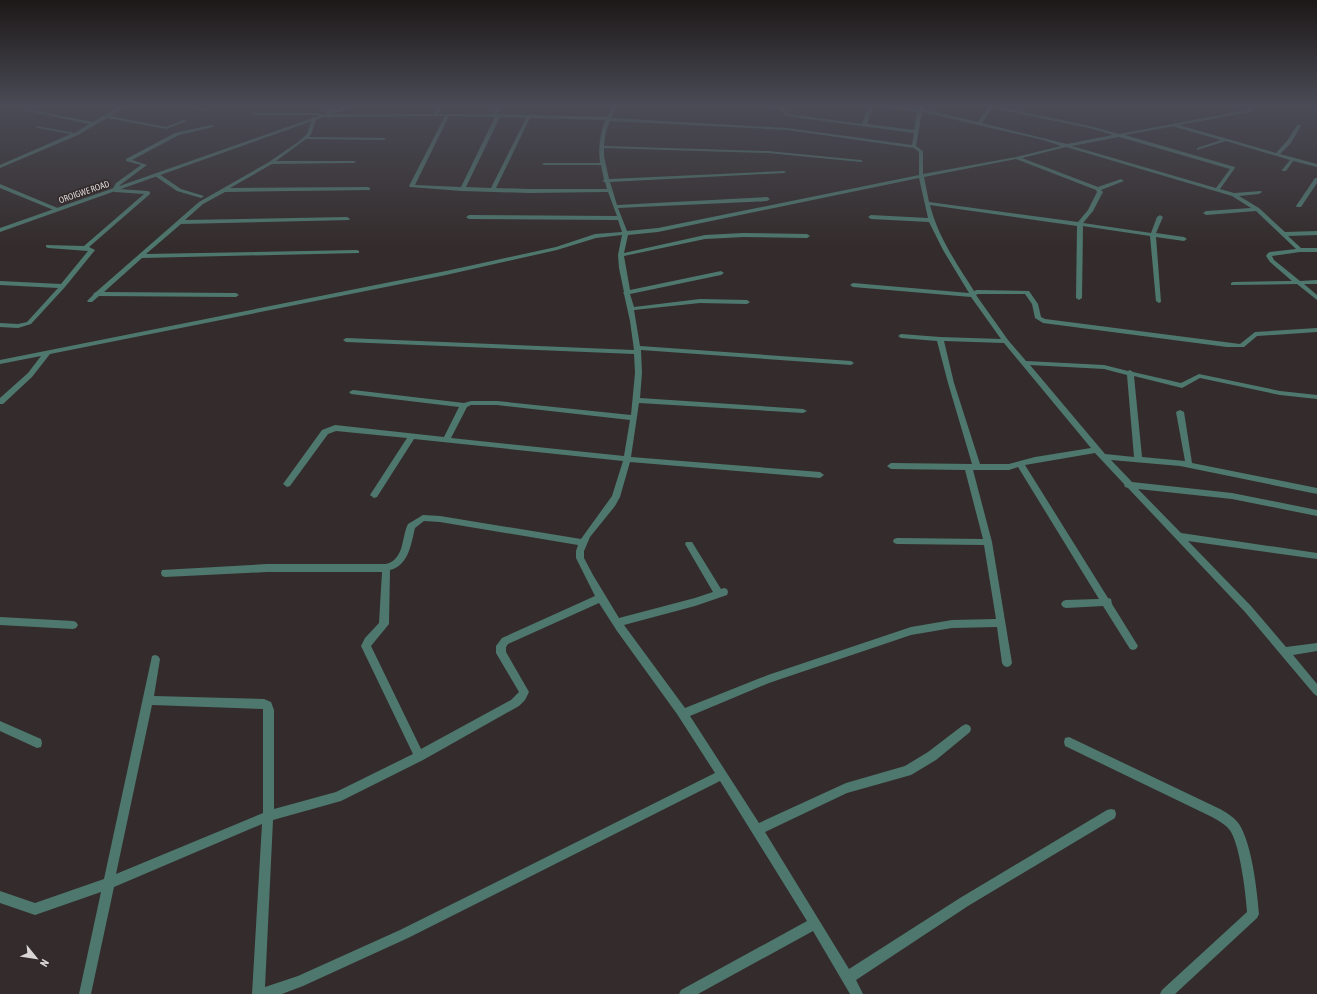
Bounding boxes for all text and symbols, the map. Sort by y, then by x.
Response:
street label: OROIGWE ROAD [57,179,111,205]
north arrow [16,938,56,978]
text: N [38,957,51,969]

